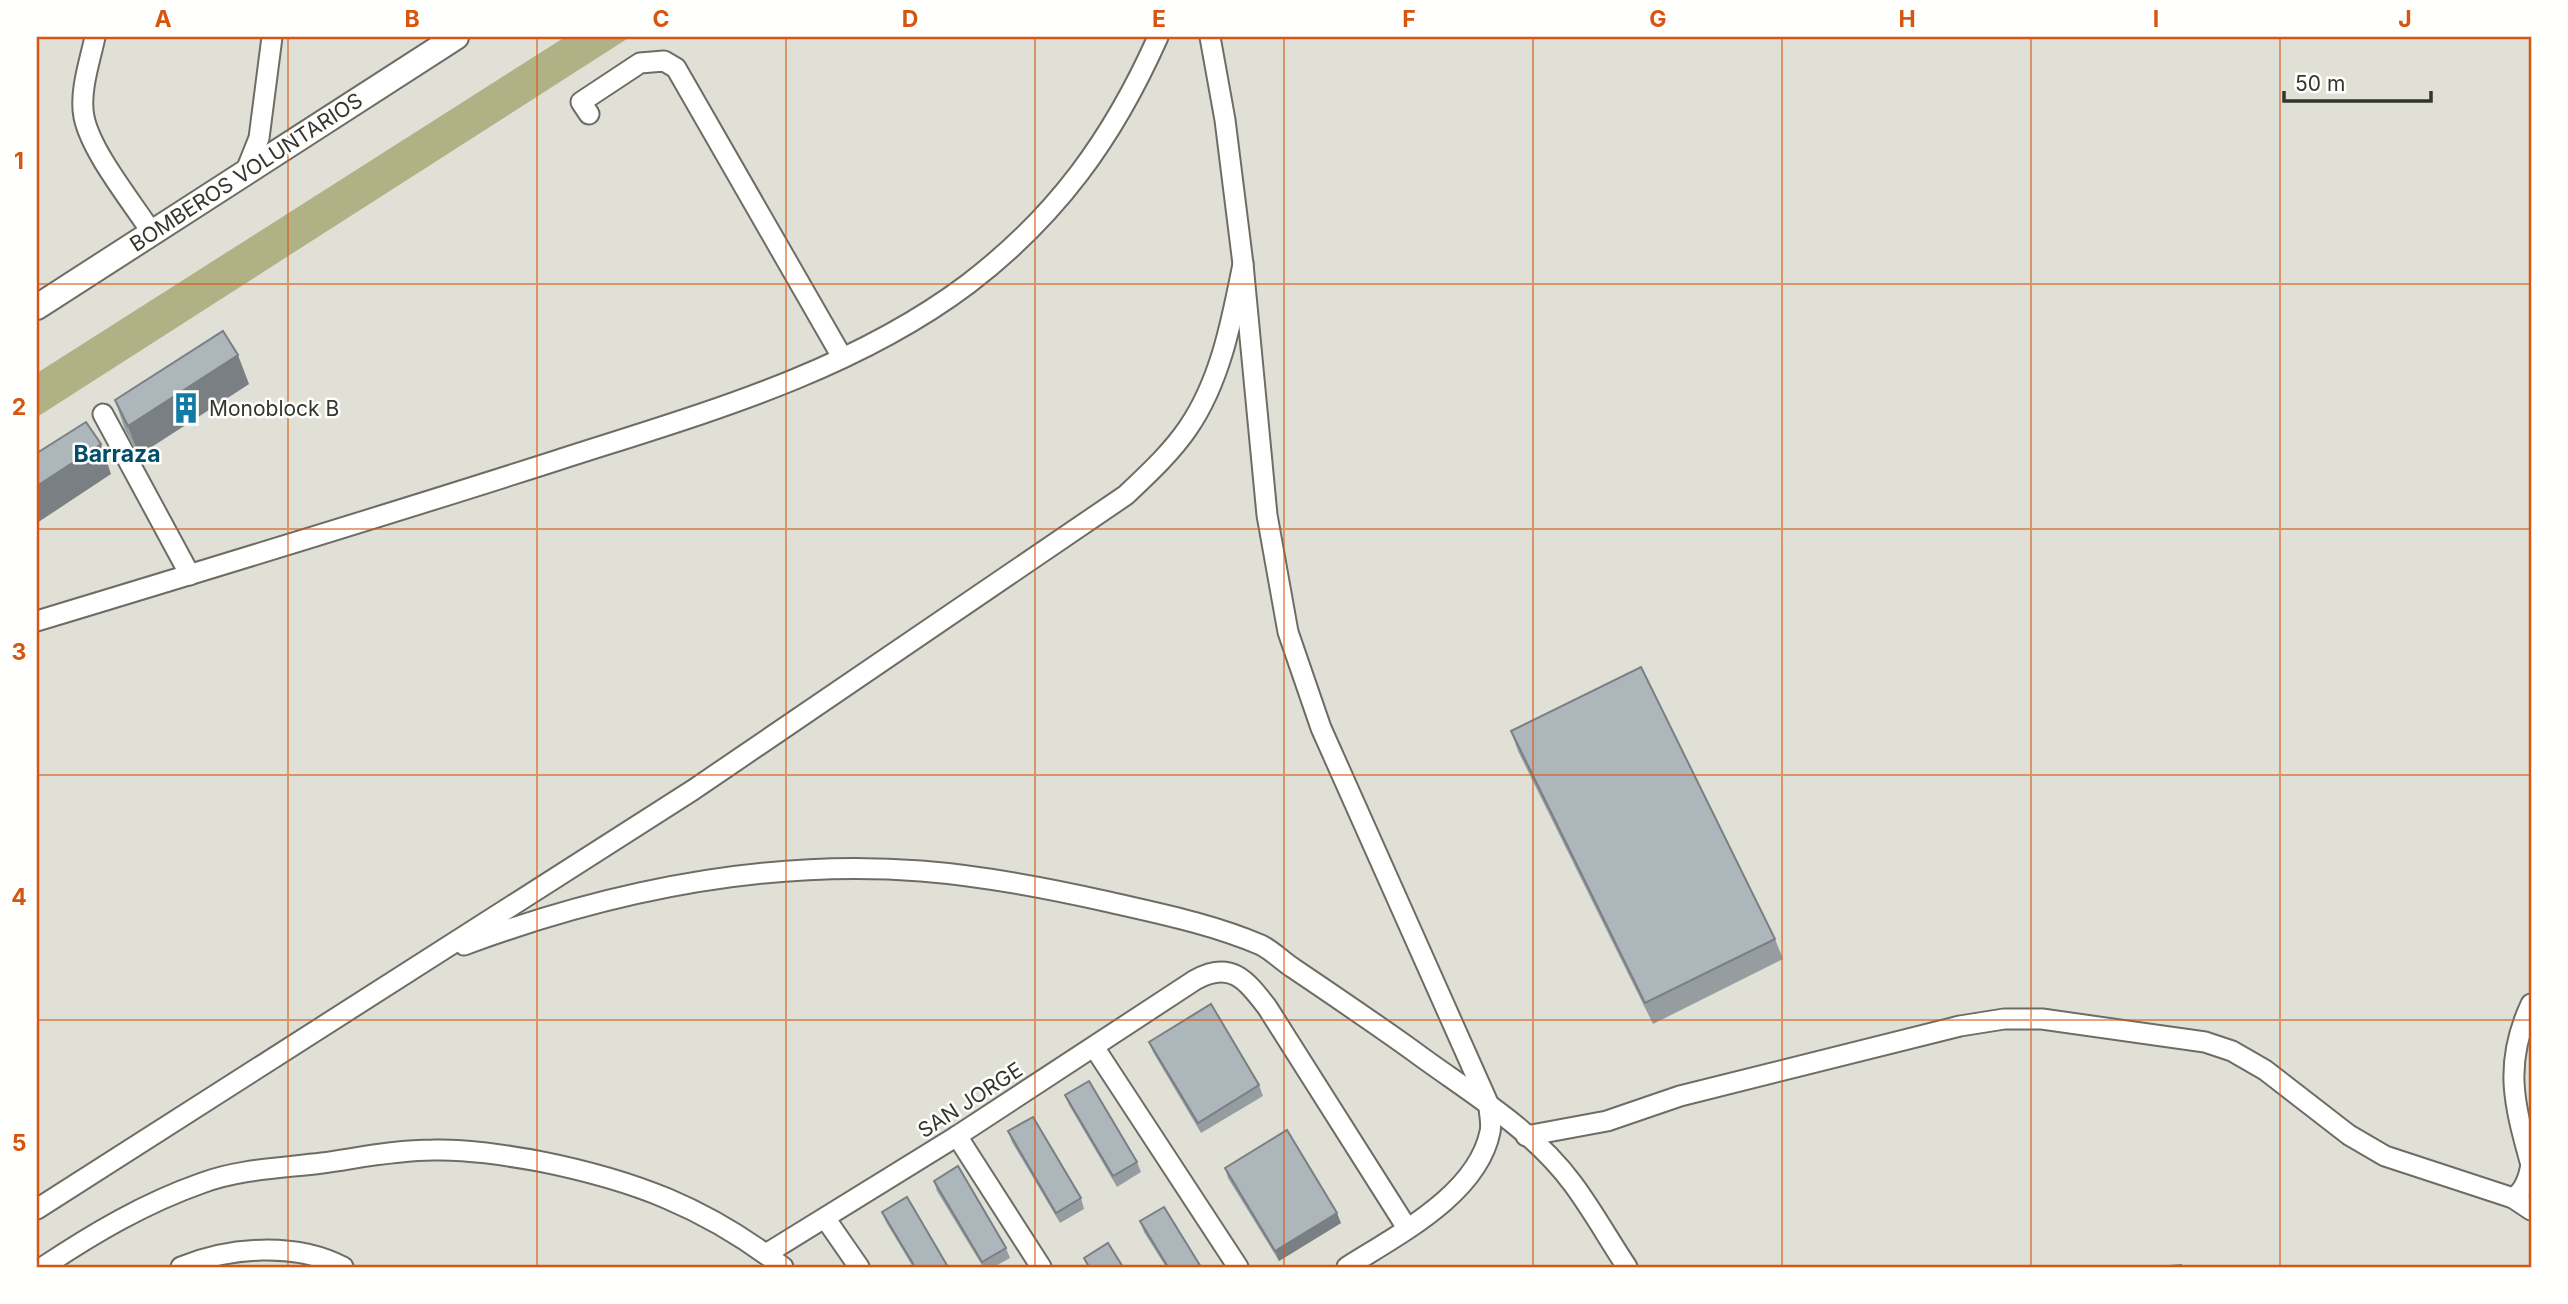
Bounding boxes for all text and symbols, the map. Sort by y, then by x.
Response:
text: A [154,5,172,33]
text: B [404,5,420,33]
text: C [652,5,670,33]
text: D [902,5,918,33]
text: E [1152,5,1166,33]
text: F [1402,5,1416,33]
text: G [1649,5,1667,33]
text: H [1898,5,1916,33]
text: I [2153,5,2159,33]
text: J [2398,5,2412,33]
scale bar [2284,60,2432,104]
text: 50 m [2295,71,2345,96]
street label: BOMBEROS VOLUNTARIOS [125,87,367,257]
text: 1 [14,147,24,175]
building icon: Monoblock B [169,391,203,425]
text: 2 [12,393,26,421]
place label: Monoblock B [209,396,339,421]
district label: Barraza [73,440,161,468]
text: 3 [12,638,26,666]
text: 4 [11,883,27,911]
street label: SAN JORGE [913,1057,1027,1143]
text: 5 [12,1129,26,1157]

